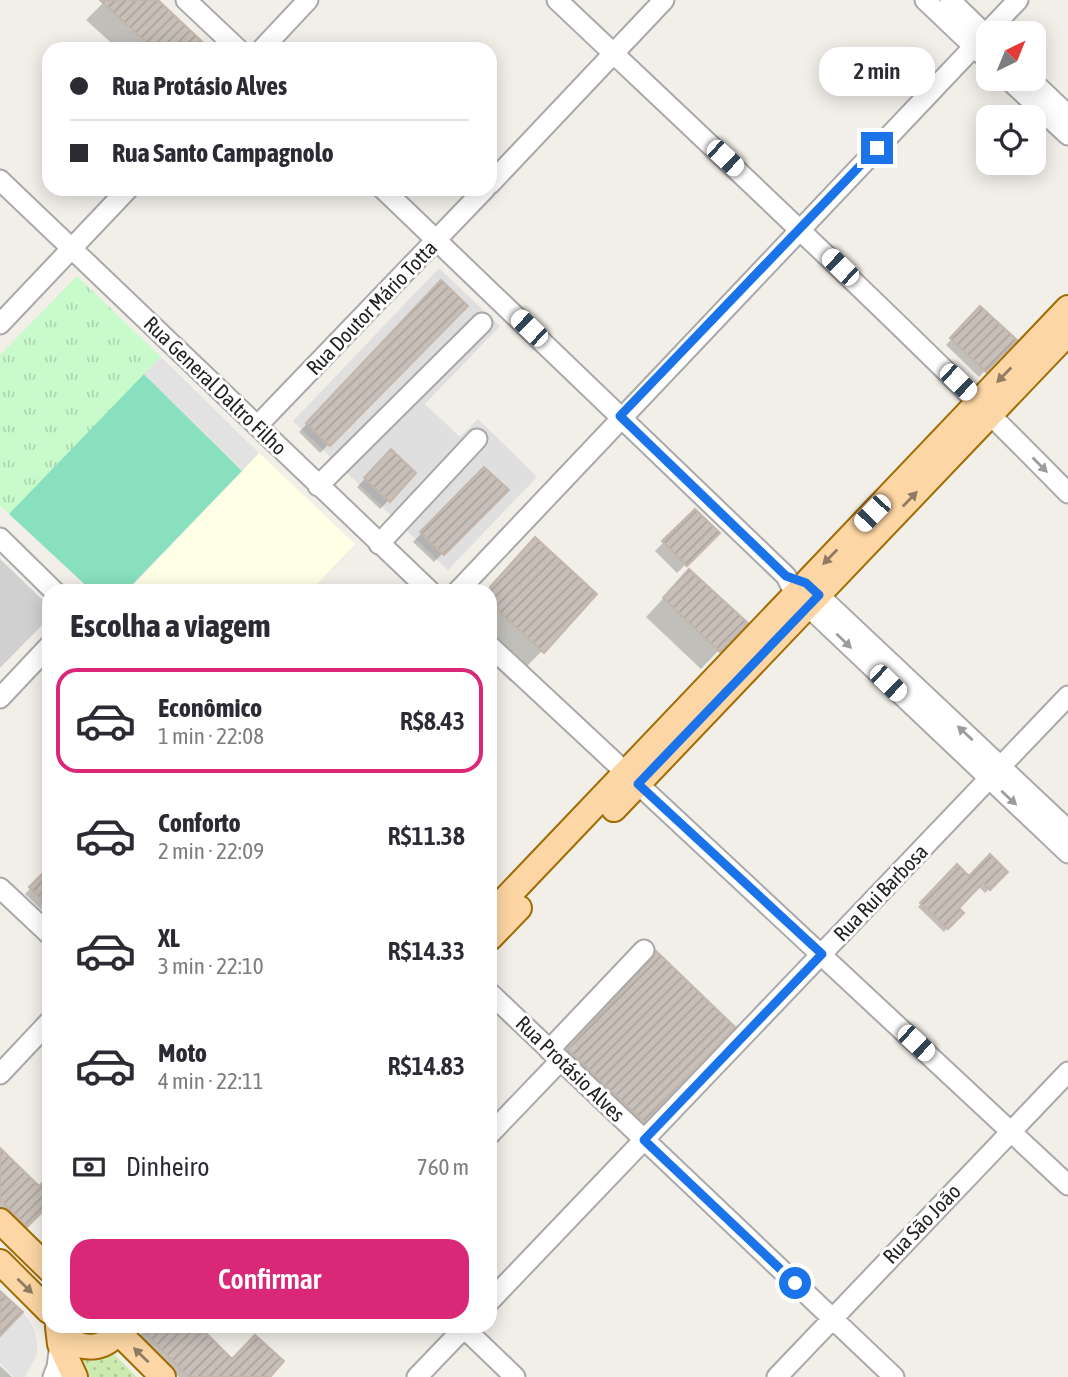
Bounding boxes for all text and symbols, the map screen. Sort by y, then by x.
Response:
north arrow [976,21,1046,91]
map controls [976,21,1046,175]
callout: 2 min [819,46,935,96]
text: 2 min [854,58,900,84]
text: Rua Protásio Alves [112,71,287,101]
button: locate [976,105,1046,175]
route end [861,132,893,164]
car [703,136,748,180]
text: Rua Santo Campagnolo [112,138,334,168]
street label: Rua Doutor Mário Totta [301,235,441,379]
car [818,245,863,289]
car [507,306,552,350]
street label: Rua General Daltro Filho [140,311,292,459]
car [936,360,981,404]
one-way arrow [996,366,1012,383]
one-way arrow [1032,456,1049,473]
car [850,491,895,535]
one-way arrow [901,491,917,508]
one-way arrow [822,549,838,566]
text: Escolha a viagem [70,607,270,644]
one-way arrow [836,633,853,650]
car [866,661,911,705]
icon: car [74,689,137,752]
text: Econômico [158,693,262,723]
text: R$8.43 [400,706,465,736]
text: 1 min · 22:08 [158,723,264,749]
one-way arrow [957,725,974,741]
one-way arrow [1000,790,1018,806]
icon: car [74,804,137,867]
text: Conforto [158,808,241,838]
text: R$11.38 [388,821,465,851]
text: 2 min · 22:09 [158,838,264,864]
street label: Rua Rui Barbosa [828,839,932,945]
icon: car [74,919,137,982]
text: XL [158,923,180,953]
text: R$14.33 [388,936,465,966]
text: 3 min · 22:10 [158,953,264,979]
street label: Rua Protásio Alves [511,1011,630,1126]
car [894,1021,939,1065]
icon: car [74,1034,137,1097]
text: Moto [158,1038,207,1068]
text: R$14.83 [388,1051,465,1081]
text: 4 min · 22:11 [158,1068,264,1094]
icon: cash [70,1148,108,1186]
text: Dinheiro [126,1152,209,1182]
text: 760 m [417,1154,469,1180]
street label: Rua São João [878,1179,965,1268]
button: Confirmar [70,1239,469,1319]
route start [779,1267,811,1299]
one-way arrow [16,1277,33,1293]
one-way arrow [132,1346,149,1363]

